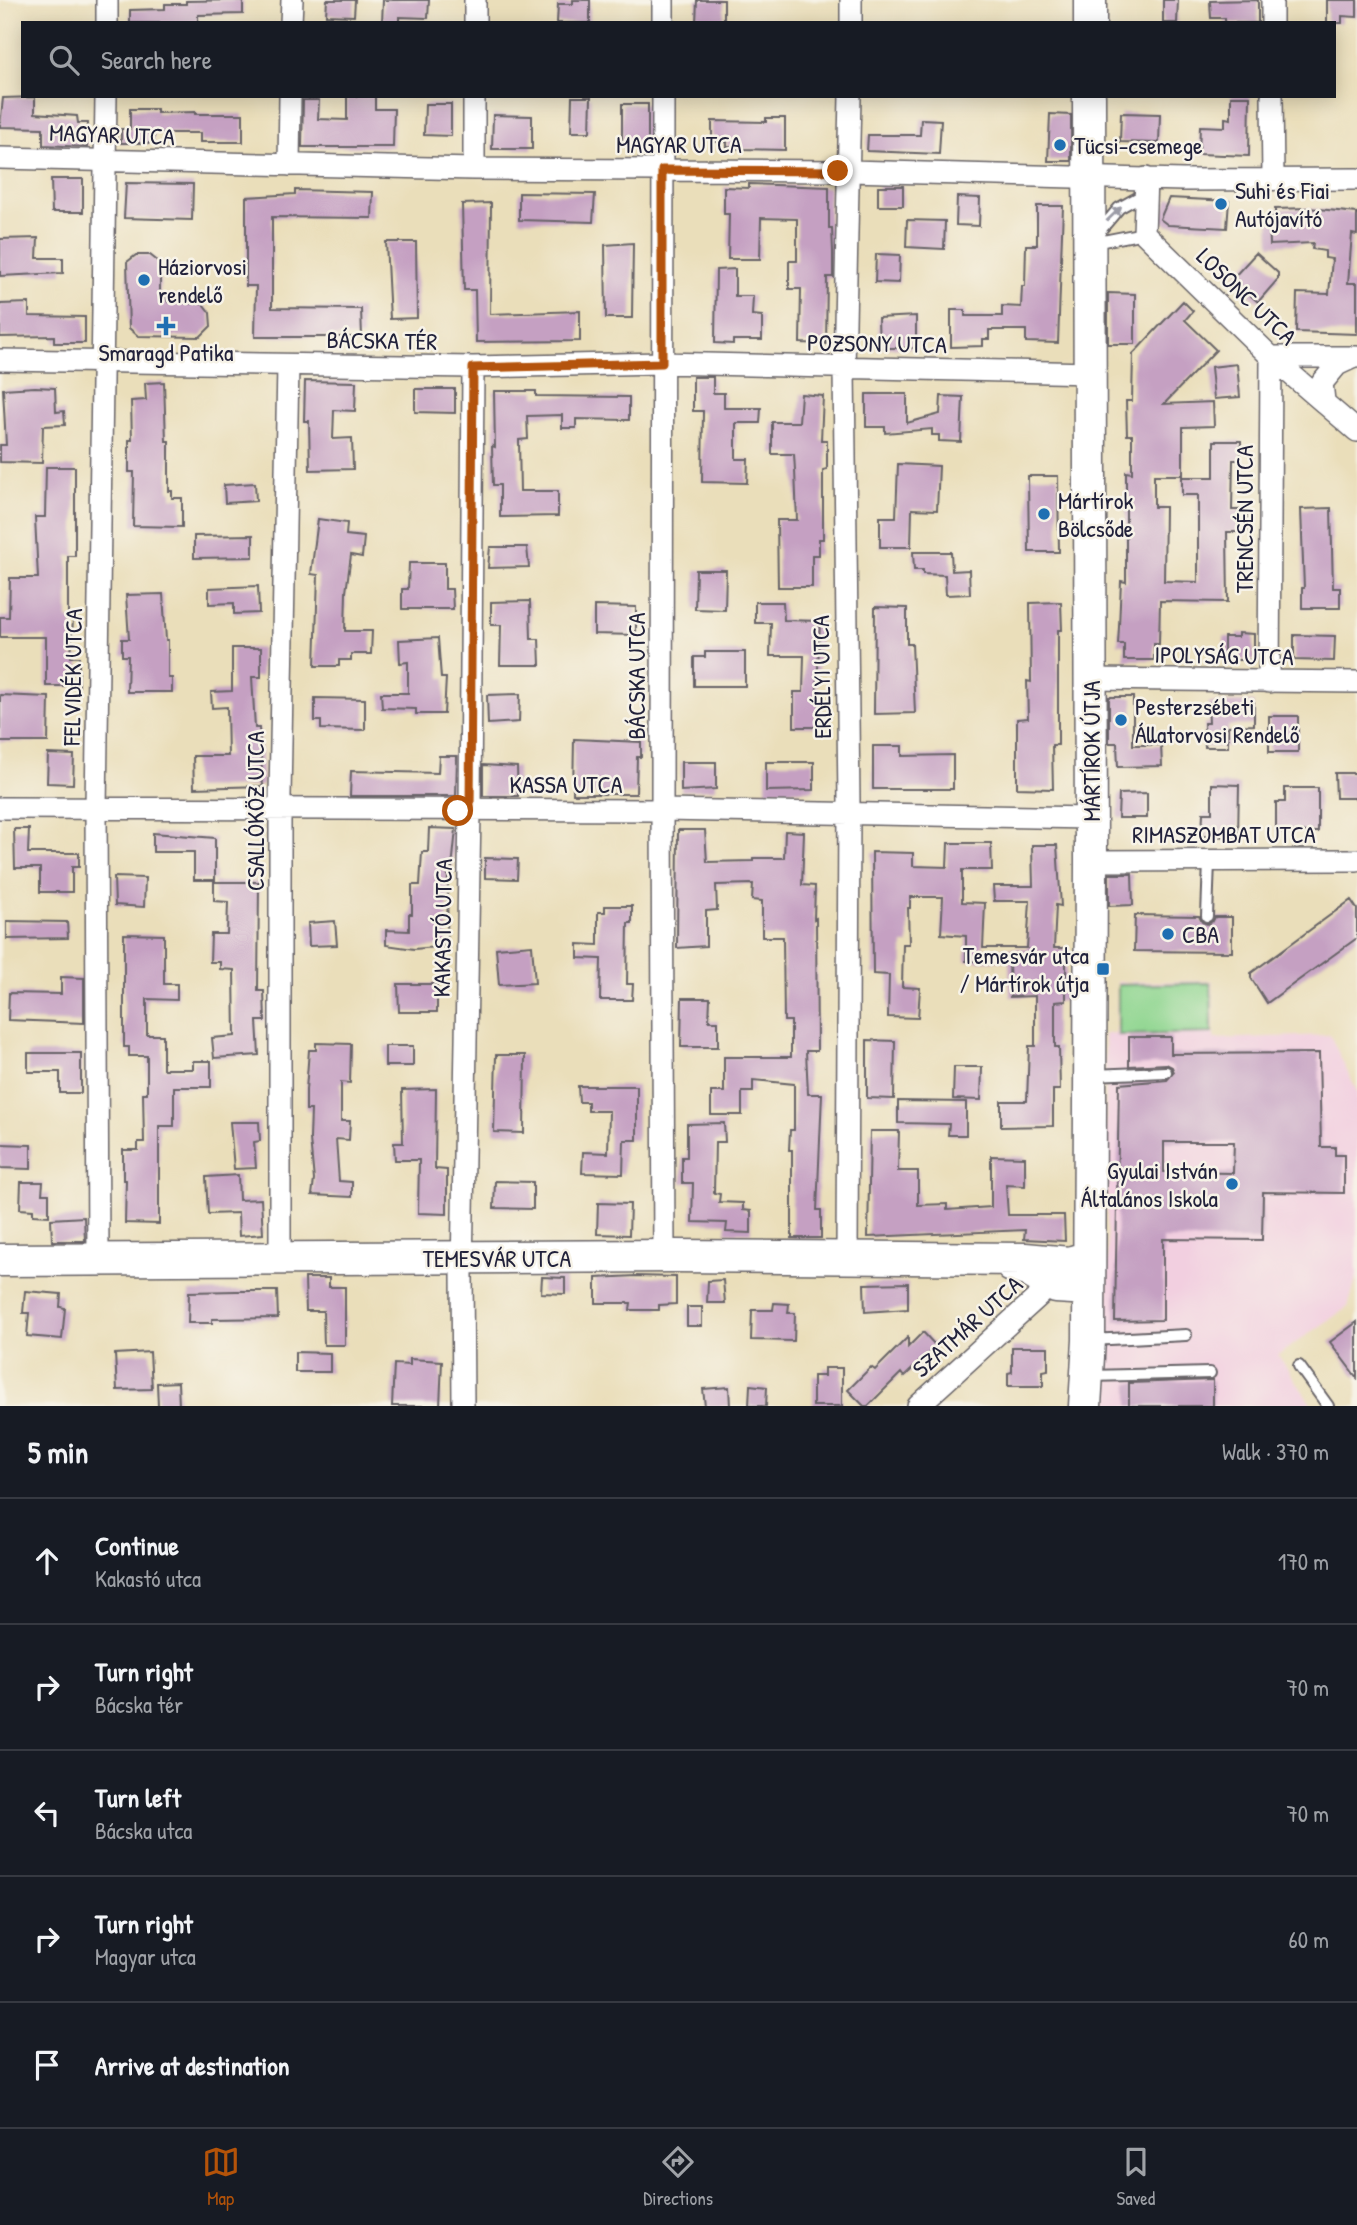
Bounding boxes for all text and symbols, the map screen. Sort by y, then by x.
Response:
search box [21,21,1336,98]
icon: search [45,41,83,79]
text: Search here [101,42,212,77]
street label: MAGYAR UTCA [49,116,176,152]
street label: MAGYAR UTCA [616,128,742,160]
place label: Tücsi-csemege [1074,129,1203,161]
marker: Tücsi-csemege [1052,137,1068,153]
route end [822,155,853,186]
place label: Suhi és Fiai Autójavító [1235,174,1330,234]
marker: Suhi és Fiai Autójavító [1213,196,1229,212]
one-way arrow [1106,206,1123,223]
street label: LOSONC UTCA [1190,240,1304,352]
place label: Háziorvosi rendelő [158,250,247,310]
marker: Háziorvosi rendelő [136,272,152,288]
marker: Smaragd Patika [158,318,174,334]
street label: BÁCSKA TÉR [326,323,438,357]
street label: POZSONY UTCA [807,326,947,360]
place label: Smaragd Patika [99,336,233,368]
street label: TRENCSÉN UTCA [1228,445,1260,593]
place label: Mártírok Bölcsőde [1058,484,1134,544]
marker: Mártírok Bölcsőde [1036,506,1052,522]
street label: FELVIDÉK UTCA [55,608,89,747]
street label: BÁCSKA UTCA [620,612,652,740]
street label: ERDÉLYI UTCA [804,615,838,739]
street label: IPOLYSÁG UTCA [1154,638,1294,672]
street label: MÁRTÍROK ÚTJA [1075,680,1107,822]
place label: Pesterzsébeti Állatorvosi Rendelő [1135,690,1300,750]
marker: Pesterzsébeti Állatorvosi Rendelő [1113,712,1129,728]
street label: CSALLÓKÖZ UTCA [239,731,271,891]
street label: KASSA UTCA [510,768,623,800]
route start [442,795,473,826]
street label: RIMASZOMBAT UTCA [1132,818,1316,850]
street label: KAKASTÓ UTCA [425,858,459,998]
place label: CBA [1182,918,1219,950]
marker: CBA [1160,926,1176,942]
place label: Temesvár utca / Mártírok útja [959,939,1089,999]
marker: Temesvár utca / Mártírok útja [1095,961,1111,977]
place label: Gyulai István Általános Iskola [1081,1154,1218,1214]
marker: Gyulai István Általános Iskola [1224,1176,1240,1192]
street label: TEMESVÁR UTCA [423,1242,572,1274]
street label: SZATMÁR UTCA [905,1268,1029,1384]
text: 5 min [28,1432,88,1472]
text: Walk · 370 m [1222,1436,1329,1467]
text: Continue [95,1528,179,1563]
icon: ahead [28,1542,66,1580]
text: 170 m [1278,1546,1329,1577]
text: Kakastó utca [95,1563,201,1594]
text: Turn right [95,1654,193,1689]
icon: right [28,1668,66,1706]
text: 70 m [1286,1672,1329,1703]
text: Bácska tér [95,1689,183,1720]
text: Turn left [95,1780,181,1815]
icon: left [28,1794,66,1832]
text: 70 m [1286,1798,1329,1829]
text: Bácska utca [95,1815,192,1846]
text: Turn right [95,1906,193,1941]
icon: right [28,1920,66,1958]
text: 60 m [1289,1924,1329,1955]
text: Magyar utca [95,1941,196,1972]
icon: arrive [28,2046,66,2084]
text: Arrive at destination [95,2048,290,2083]
tab: Map [202,2143,240,2211]
tab: Directions [643,2143,713,2211]
tab: Saved [1117,2143,1155,2211]

